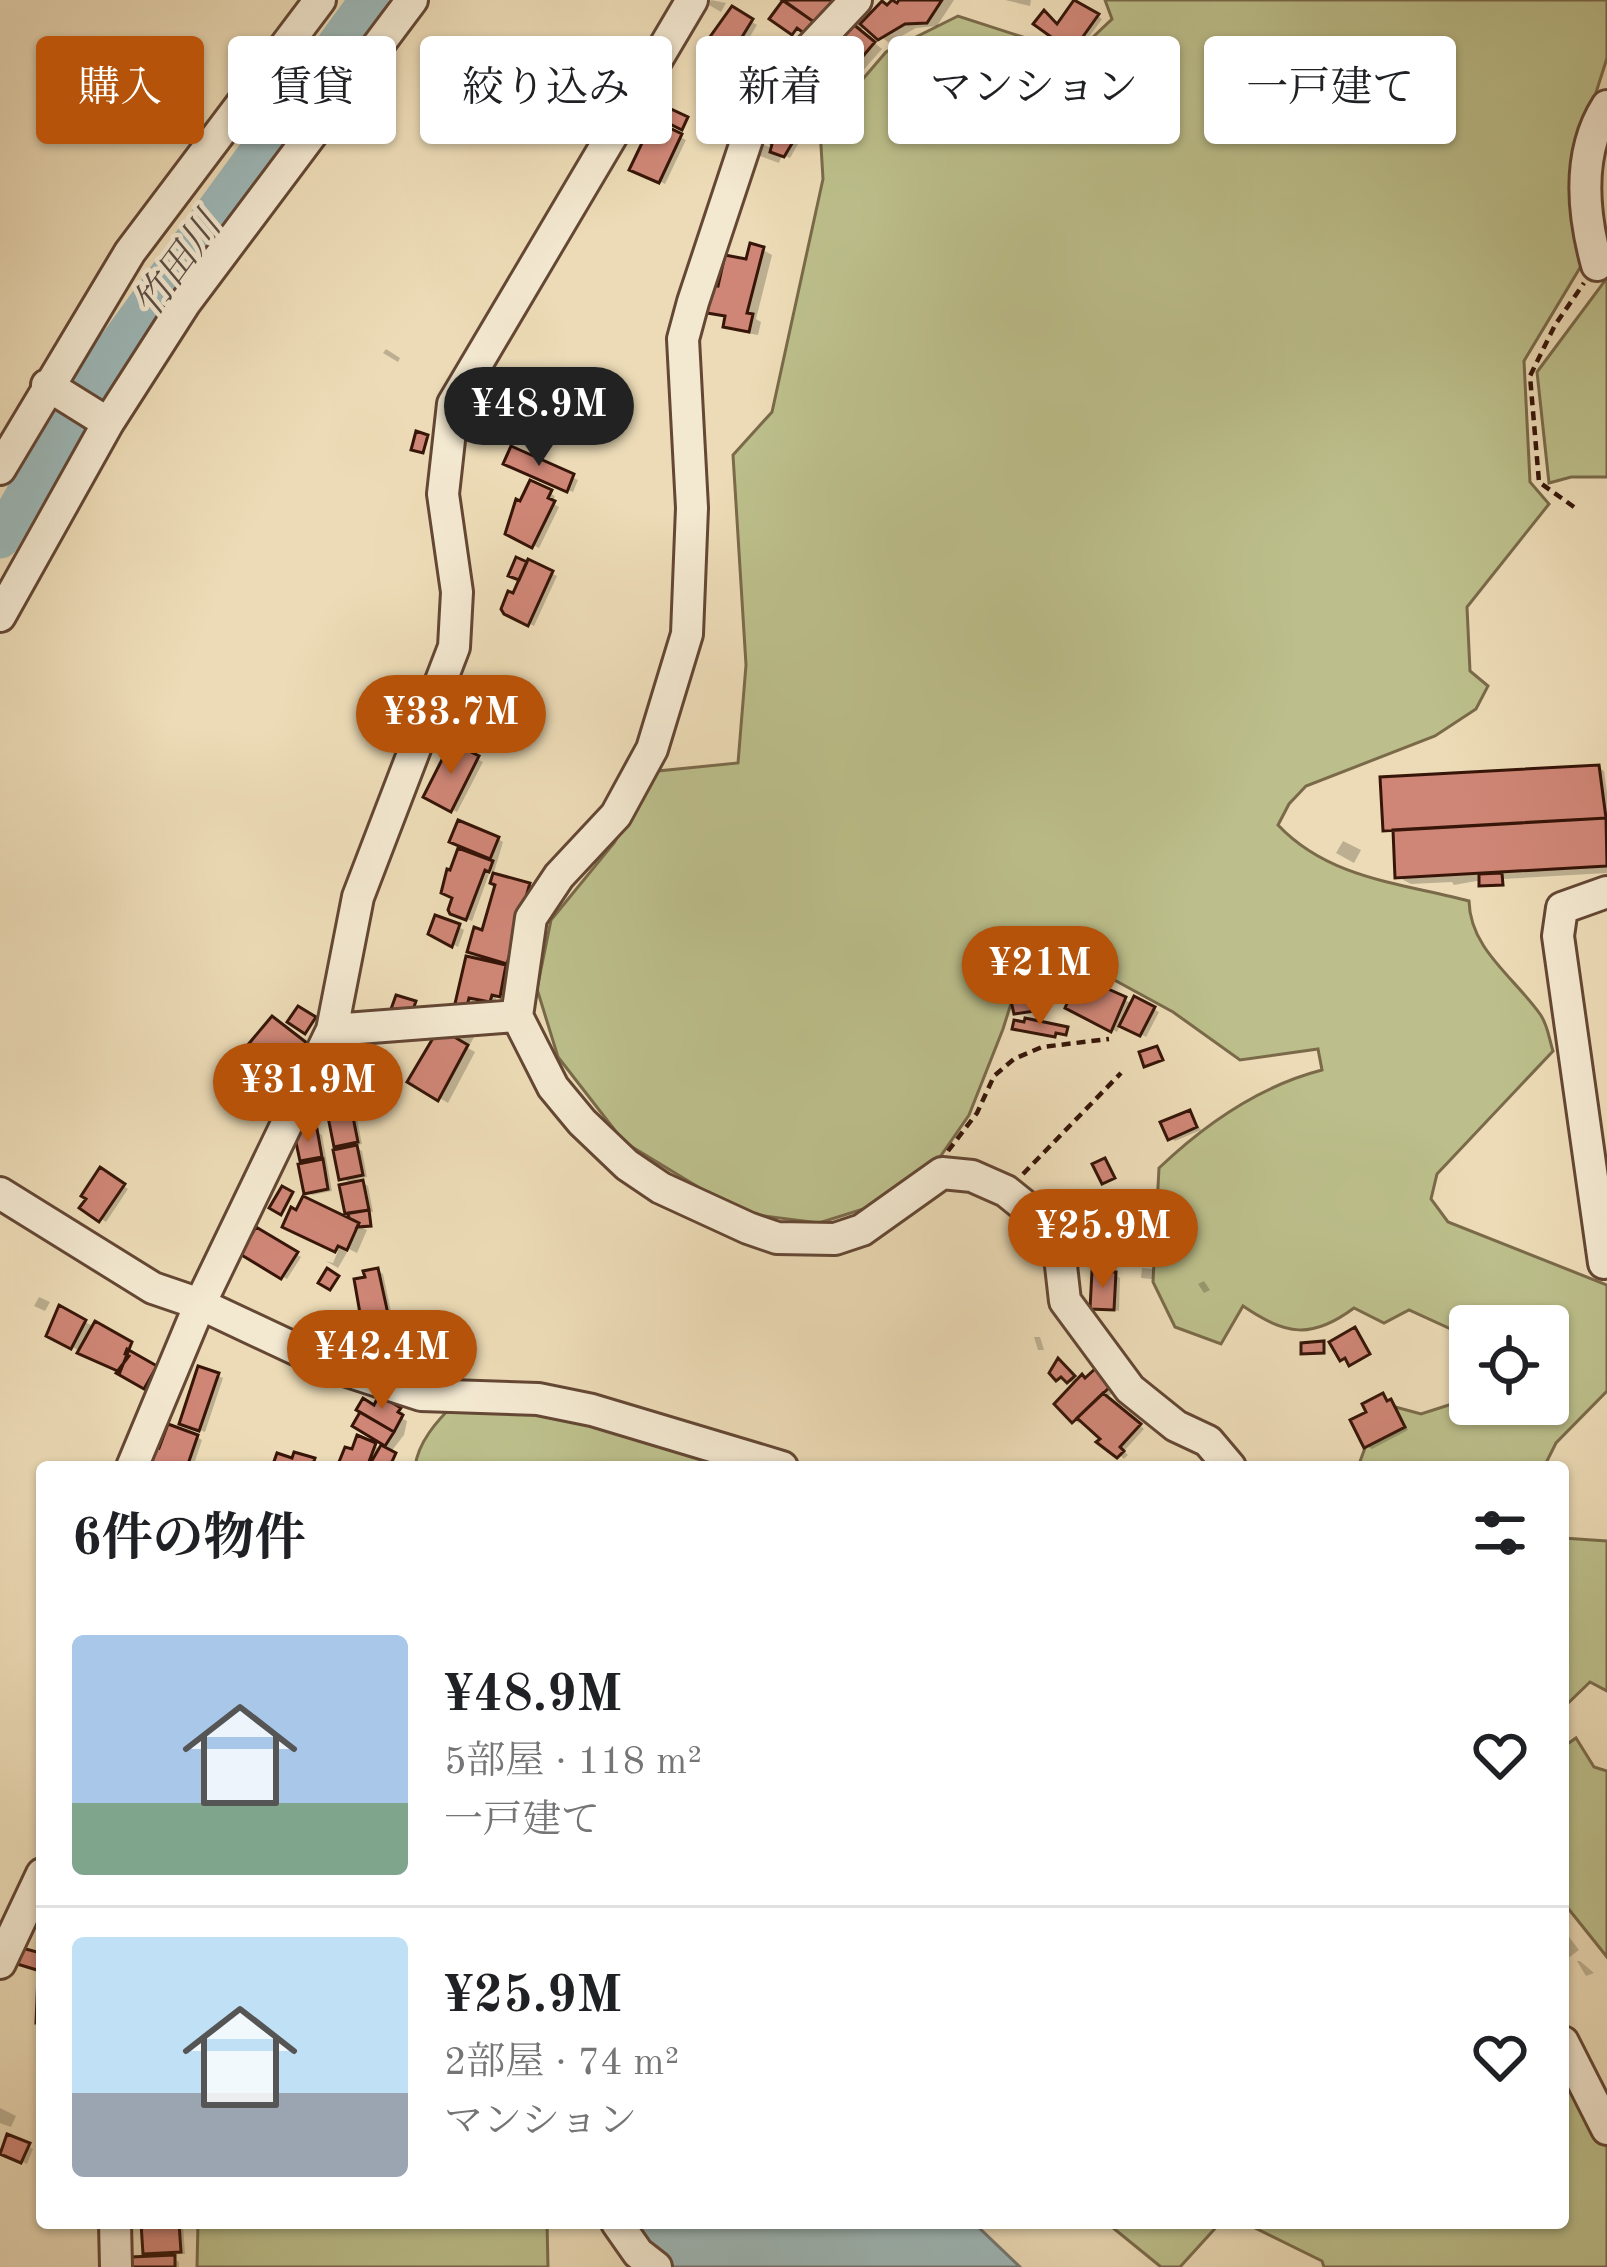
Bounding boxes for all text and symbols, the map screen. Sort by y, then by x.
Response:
chip: 購入 [36,36,204,144]
chip: 賃貸 [228,36,396,144]
chip: 絞り込み [420,36,672,144]
chip: 新着 [696,36,864,144]
chip: マンション [888,36,1180,144]
chip: 一戸建て [1204,36,1456,144]
water label: 竹田川 [126,202,231,325]
pin: ¥48.9M [441,367,637,469]
text: ¥48.9M [471,386,607,425]
pin: ¥33.7M [353,675,549,777]
text: ¥33.7M [383,694,519,733]
pin: ¥21M [969,926,1111,1028]
text: ¥21M [989,945,1091,984]
pin: ¥31.9M [210,1043,406,1145]
text: ¥31.9M [240,1062,376,1101]
pin: ¥25.9M [1005,1189,1201,1291]
text: ¥25.9M [1035,1208,1171,1247]
map controls [1449,1305,1569,1425]
button: locate [1449,1305,1569,1425]
pin: ¥42.4M [284,1310,480,1412]
text: ¥42.4M [314,1329,450,1368]
icon: filters [1467,1500,1533,1566]
text: 6件の物件 [72,1515,306,1566]
text: ¥48.9M [444,1671,622,1722]
icon: home [168,1683,312,1827]
icon: heart [1467,1722,1533,1788]
text: 5部屋 · 118 m² [444,1743,702,1782]
text: 一戸建て [444,1802,600,1841]
text: ¥25.9M [444,1972,622,2023]
icon: home [168,1985,312,2129]
icon: heart [1467,2024,1533,2090]
text: 2部屋 · 74 m² [444,2044,679,2083]
text: マンション [444,2103,637,2142]

